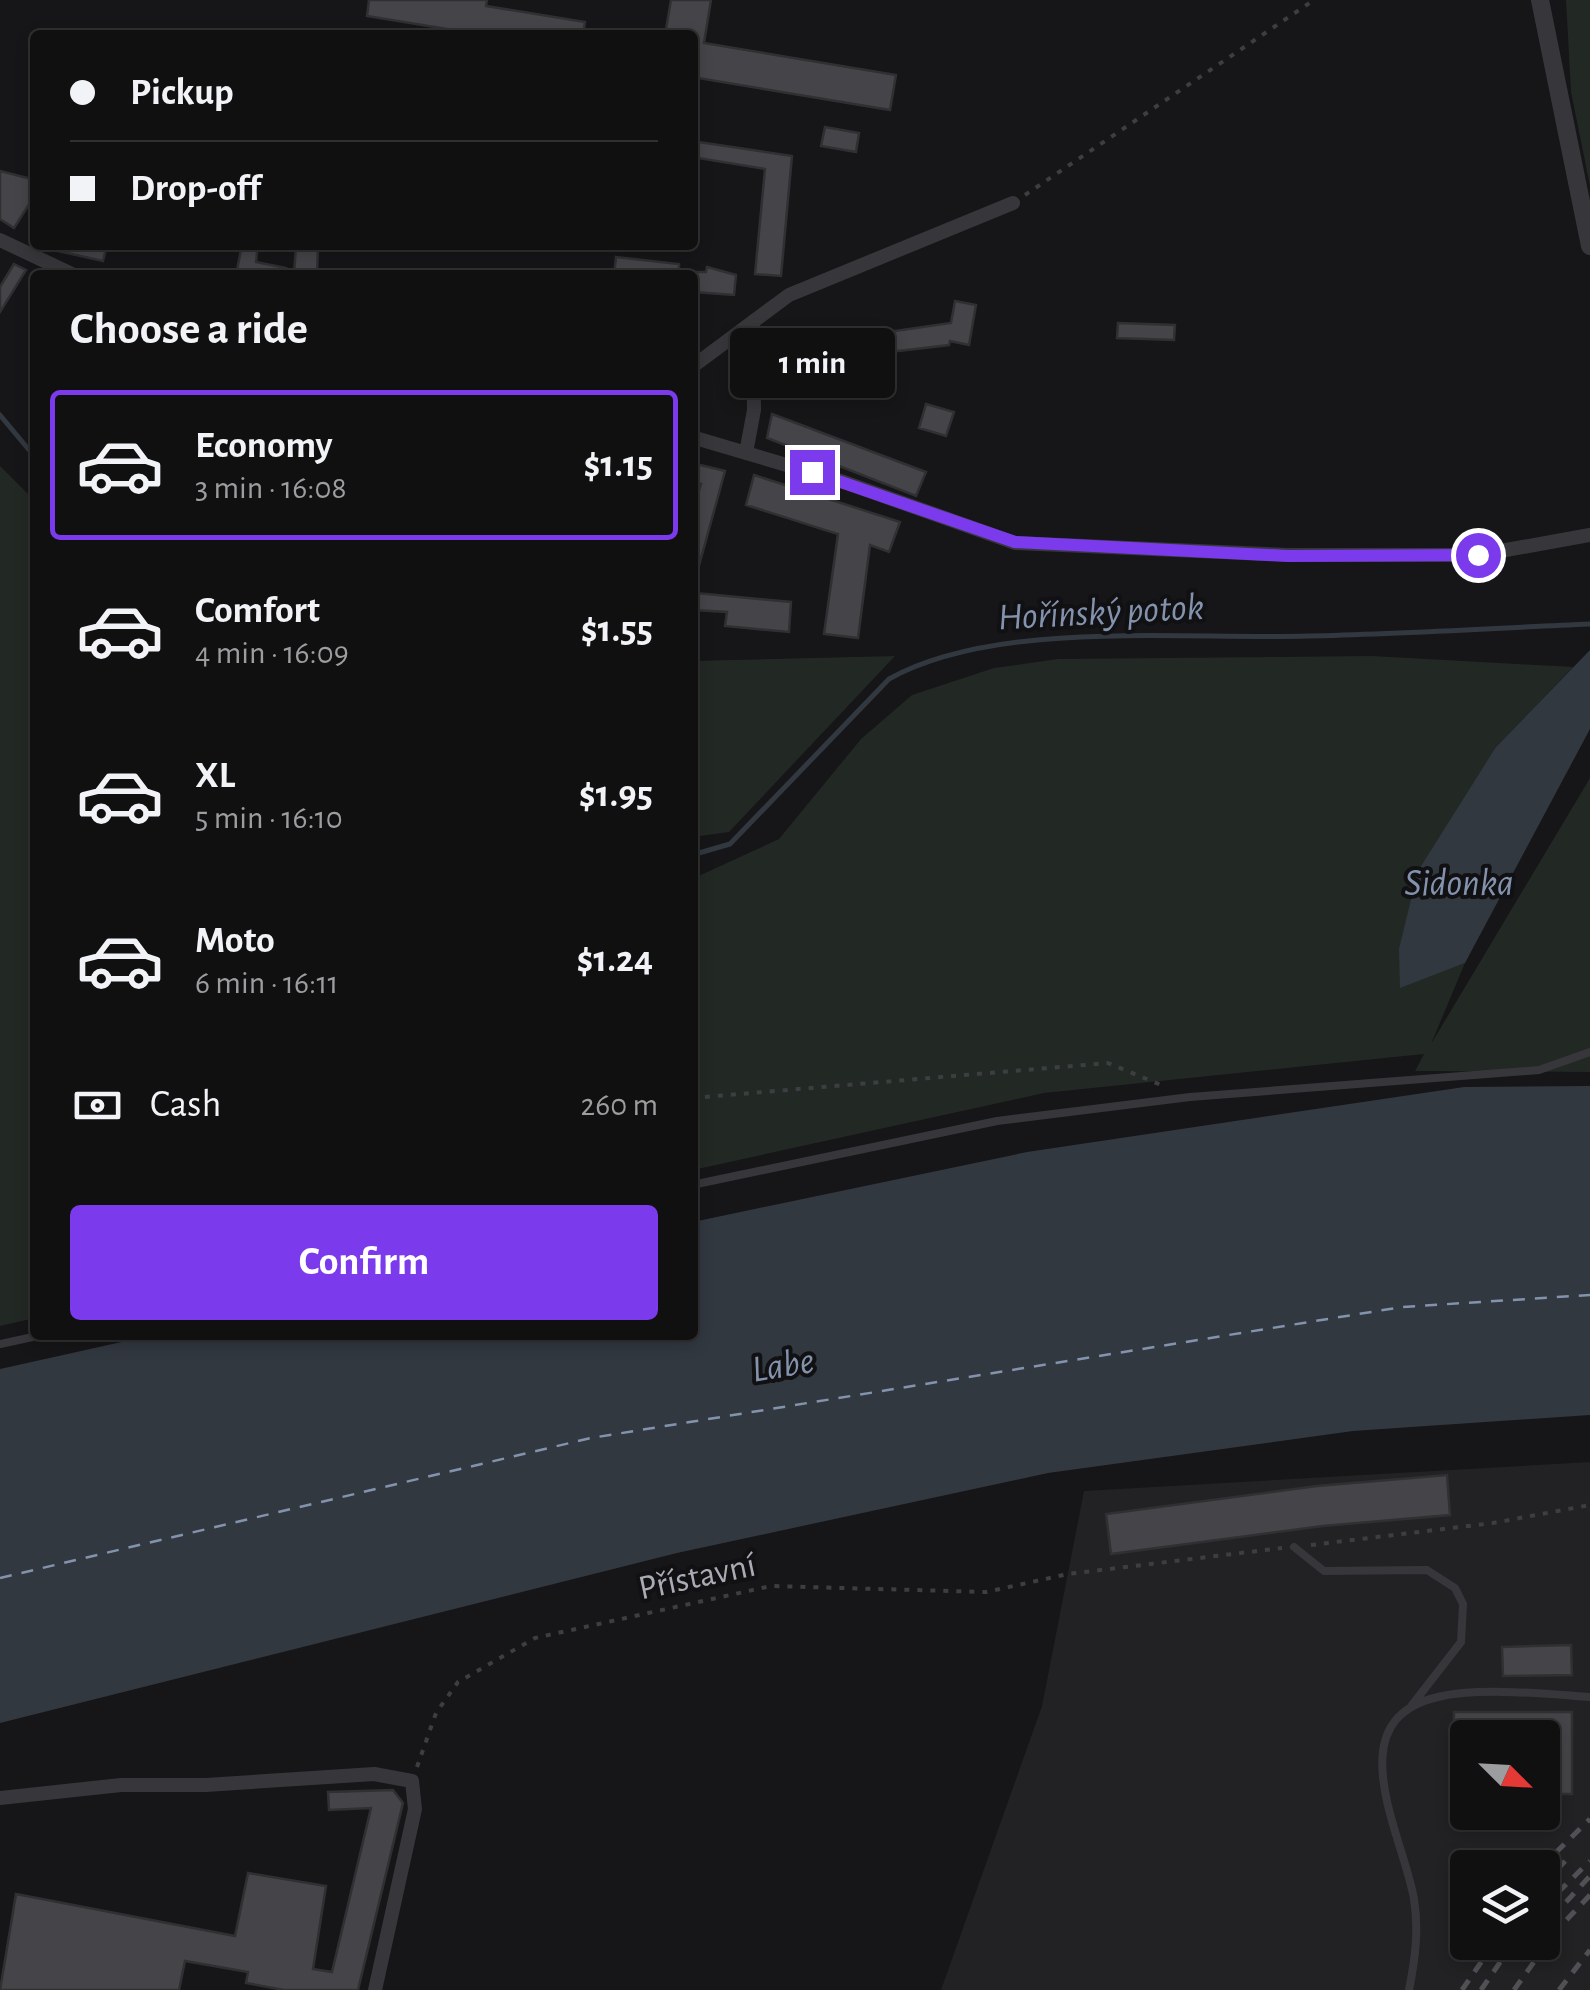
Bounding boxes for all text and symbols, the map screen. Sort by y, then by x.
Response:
text: Pickup [130,74,234,112]
text: Drop-off [130,170,261,208]
text: Choose a ride [70,307,308,352]
callout: 1 min [730,327,894,397]
text: 1 min [779,347,846,379]
icon: car [75,420,165,510]
text: Economy [195,427,333,465]
text: $1.15 [583,446,653,484]
route end [790,450,835,495]
text: 3 min · 16:08 [195,472,347,504]
route start [1456,533,1501,578]
icon: car [75,585,165,675]
water label: Hořínský potok [997,589,1205,637]
text: Comfort [195,592,320,630]
text: $1.55 [581,611,653,649]
text: 4 min · 16:09 [195,637,349,669]
icon: car [75,750,165,840]
text: XL [195,757,235,795]
text: $1.95 [579,776,653,814]
text: 5 min · 16:10 [195,802,343,834]
water label: Sidonka [1404,865,1514,903]
icon: car [75,915,165,1005]
text: Moto [195,922,275,960]
text: $1.24 [577,941,653,979]
text: 6 min · 16:11 [195,967,338,999]
icon: cash [70,1078,125,1133]
text: Cash [150,1086,221,1124]
text: 260 m [581,1089,658,1121]
button: Confirm [70,1205,658,1320]
water label: Labe [749,1342,817,1390]
street label: Přístavní [635,1547,759,1606]
north arrow [1450,1720,1560,1830]
map controls [1450,1720,1560,1960]
button: layers [1450,1850,1560,1960]

